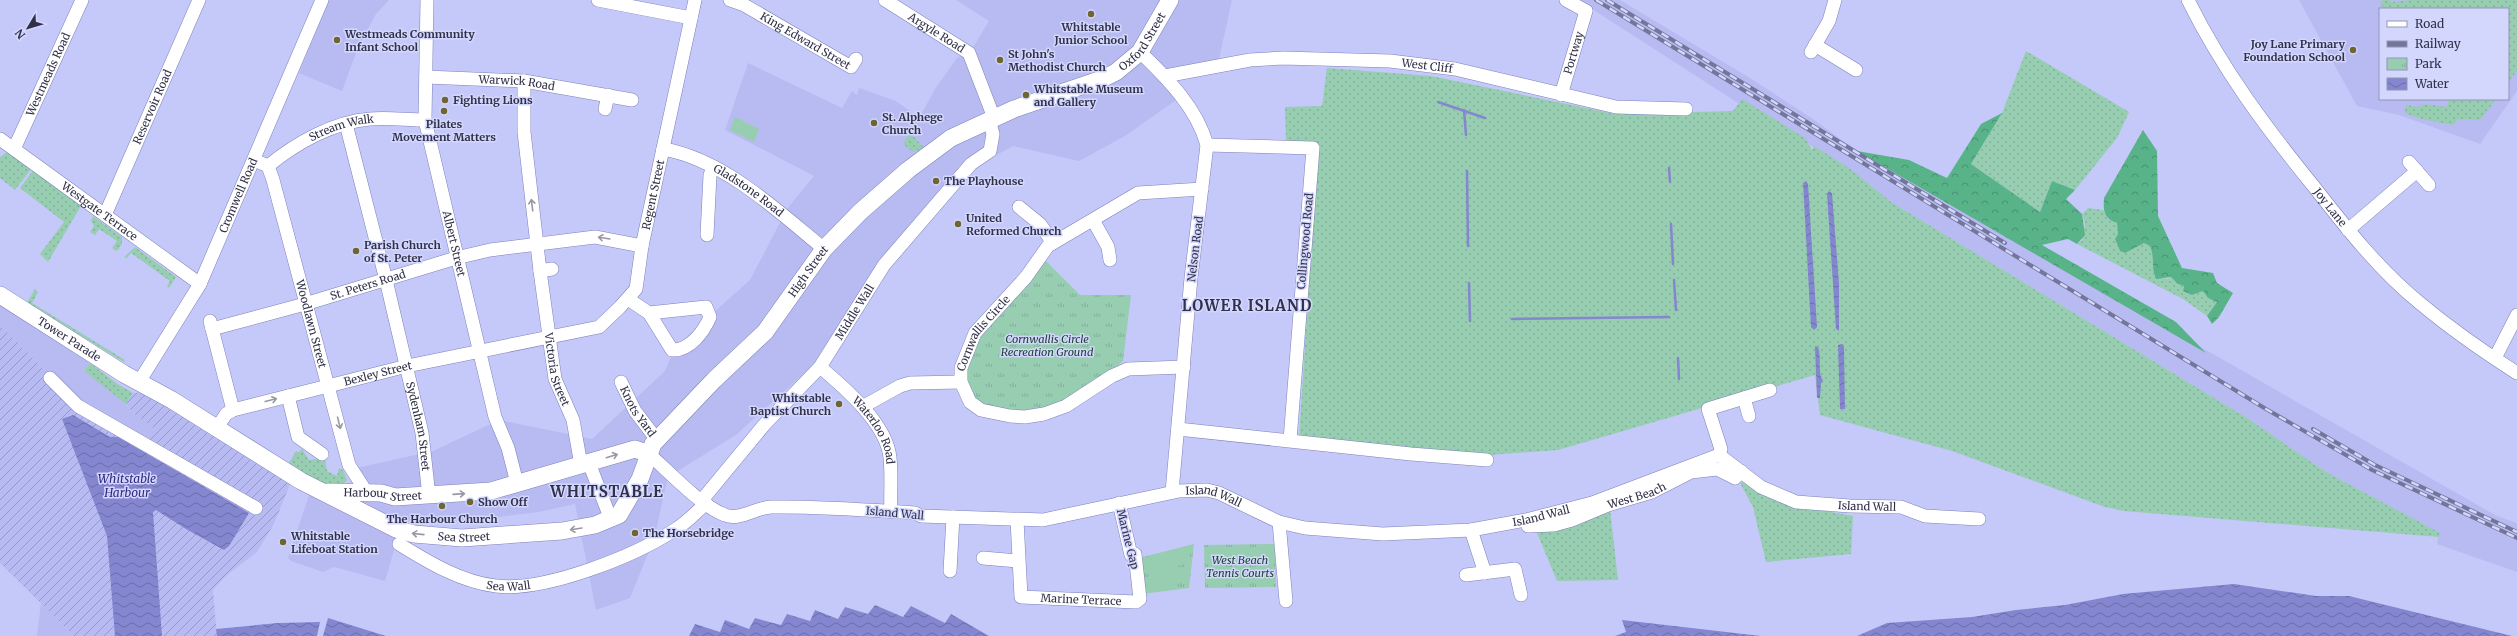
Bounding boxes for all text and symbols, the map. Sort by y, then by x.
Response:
north arrow [8,8,48,48]
legend [2379,8,2509,100]
street label: King Edward Street [758,9,854,73]
street label: Argyle Road [905,9,968,56]
marker: Whitstable Junior School [1086,9,1096,19]
street label: Oxford Street [1116,9,1169,74]
text: Road [2415,16,2444,31]
place label: Whitstable Junior School [1054,20,1128,47]
text: N [12,26,28,42]
place label: Westmeads Community Infant School [344,27,475,54]
street label: Portway [1561,29,1587,76]
street label: Westmeads Road [23,30,73,119]
marker: Westmeads Community Infant School [332,35,342,45]
text: Railway [2415,36,2461,51]
place label: Joy Lane Primary Foundation School [2243,37,2345,64]
marker: Joy Lane Primary Foundation School [2348,45,2358,55]
place label: St John's Methodist Church [1008,47,1107,74]
marker: St John's Methodist Church [995,55,1005,65]
street label: West Cliff [1400,55,1454,76]
text: Park [2415,56,2442,71]
street label: Reservoir Road [130,67,175,146]
street label: Warwick Road [477,72,556,93]
text: Water [2414,76,2450,91]
place label: Whitstable Museum and Gallery [1033,82,1143,109]
marker: Whitstable Museum and Gallery [1021,90,1031,100]
place label: Fighting Lions [453,93,533,107]
marker: Fighting Lions [440,95,450,105]
marker: Pilates Movement Matters [439,106,449,116]
place label: St. Alphege Church [882,110,943,137]
street label: Stream Walk [306,112,375,144]
place label: Pilates Movement Matters [392,117,496,144]
marker: St. Alphege Church [869,118,879,128]
street label: Cromwell Road [216,155,260,235]
street label: Regent Street [639,158,668,231]
street label: Gladstone Road [711,161,787,220]
place label: The Playhouse [944,174,1023,188]
marker: The Playhouse [931,176,941,186]
street label: Westgate Terrace [58,178,141,244]
street label: Joy Lane [2310,184,2350,230]
street label: Collingwood Road [1294,192,1316,290]
one-way arrow [528,199,536,212]
street label: Albert Street [439,208,469,279]
place label: United Reformed Church [966,211,1062,238]
street label: Nelson Road [1184,215,1206,283]
marker: United Reformed Church [953,219,963,229]
one-way arrow [598,234,611,242]
place label: Parish Church of St. Peter [364,238,441,265]
street label: High Street [785,242,831,300]
marker: Parish Church of St. Peter [351,246,361,256]
street label: St. Peters Road [328,267,408,303]
street label: Woodlawn Street [293,277,330,370]
street label: Middle Wall [832,281,878,342]
street label: Cornwallis Circle [953,292,1013,373]
district label: LOWER ISLAND [1182,296,1312,315]
street label: Tower Parade [35,314,104,365]
street label: Victoria Street [542,331,573,409]
park label: Cornwallis Circle Recreation Ground [1001,332,1094,359]
street label: Bexley Street [342,358,414,389]
street label: Sydenham Street [403,380,433,472]
street label: Knots Yard [617,384,659,440]
place label: Whitstable Baptist Church [750,391,832,418]
street label: Waterloo Road [849,393,898,465]
one-way arrow [264,396,277,404]
marker: Whitstable Baptist Church [834,399,844,409]
one-way arrow [335,417,343,430]
one-way arrow [605,452,618,459]
water label: Whitstable Harbour [98,471,156,500]
street label: West Beach [1605,479,1669,512]
district label: WHITSTABLE [549,482,664,501]
street label: Island Wall [1185,482,1245,510]
street label: Harbour Street [344,485,423,504]
one-way arrow [452,490,465,497]
place label: Show Off [478,495,528,509]
marker: Show Off [465,497,475,507]
street label: Island Wall [1837,498,1897,514]
marker: The Harbour Church [437,501,447,511]
street label: Island Wall [1511,502,1572,529]
street label: Island Wall [865,503,925,523]
street label: Marine Gap [1114,507,1142,571]
place label: The Harbour Church [386,512,498,526]
one-way arrow [570,525,583,533]
place label: The Horsebridge [643,526,734,540]
marker: The Horsebridge [630,528,640,538]
place label: Whitstable Lifeboat Station [290,529,378,556]
street label: Sea Street [437,529,491,545]
one-way arrow [412,531,425,538]
marker: Whitstable Lifeboat Station [278,537,288,547]
park label: West Beach Tennis Courts [1206,553,1274,580]
street label: Sea Wall [485,578,532,594]
street label: Marine Terrace [1040,591,1122,608]

